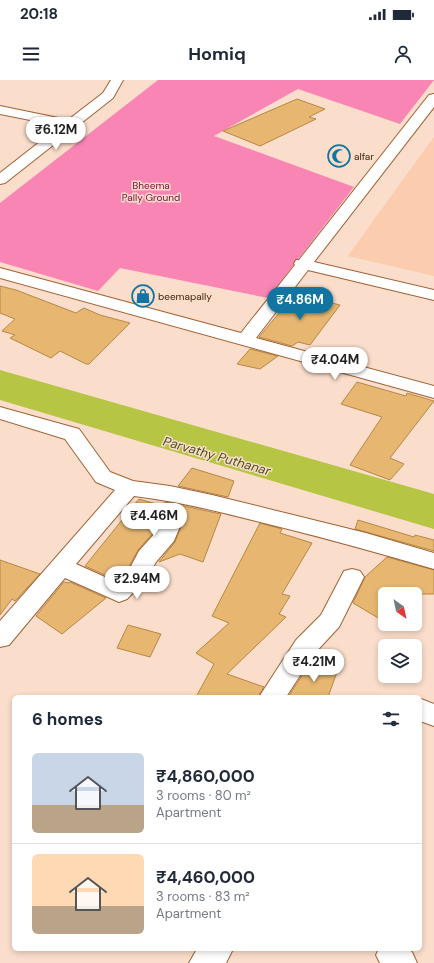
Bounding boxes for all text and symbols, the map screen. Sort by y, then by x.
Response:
text: 20:18 [20,4,58,24]
text: Homiq [188,42,246,66]
icon: menu [20,43,42,65]
icon: person [392,43,414,65]
pin: ₹6.12M [23,117,89,151]
text: ₹6.12M [35,121,77,138]
mosque icon: alfar [326,143,352,169]
place label: alfar [354,150,374,163]
park label: Bheema Pally Ground [122,179,180,204]
shop icon: beemapally [130,283,156,309]
pin: ₹4.86M [267,287,333,321]
place label: beemapally [158,290,212,303]
text: ₹4.86M [276,291,324,308]
pin: ₹4.04M [302,347,368,381]
text: ₹4.04M [311,351,359,368]
water label: Parvathy Puthanar [161,433,274,480]
pin: ₹4.46M [121,503,187,537]
text: ₹4.46M [130,507,178,524]
pin: ₹2.94M [104,566,170,600]
text: ₹2.94M [114,570,160,587]
north arrow [378,587,422,631]
map controls [378,587,422,683]
button: layers [378,639,422,683]
pin: ₹4.21M [281,649,347,683]
text: ₹4.21M [292,653,336,670]
text: 6 homes [32,708,103,730]
icon: filters [380,708,402,730]
text: ₹4,860,000 [156,765,255,787]
icon: home [64,769,112,817]
text: 3 rooms · 80 m² [156,787,251,804]
text: Apartment [156,804,221,821]
text: ₹4,460,000 [156,866,255,888]
icon: home [64,870,112,918]
text: 3 rooms · 83 m² [156,888,250,905]
text: Apartment [156,905,221,922]

